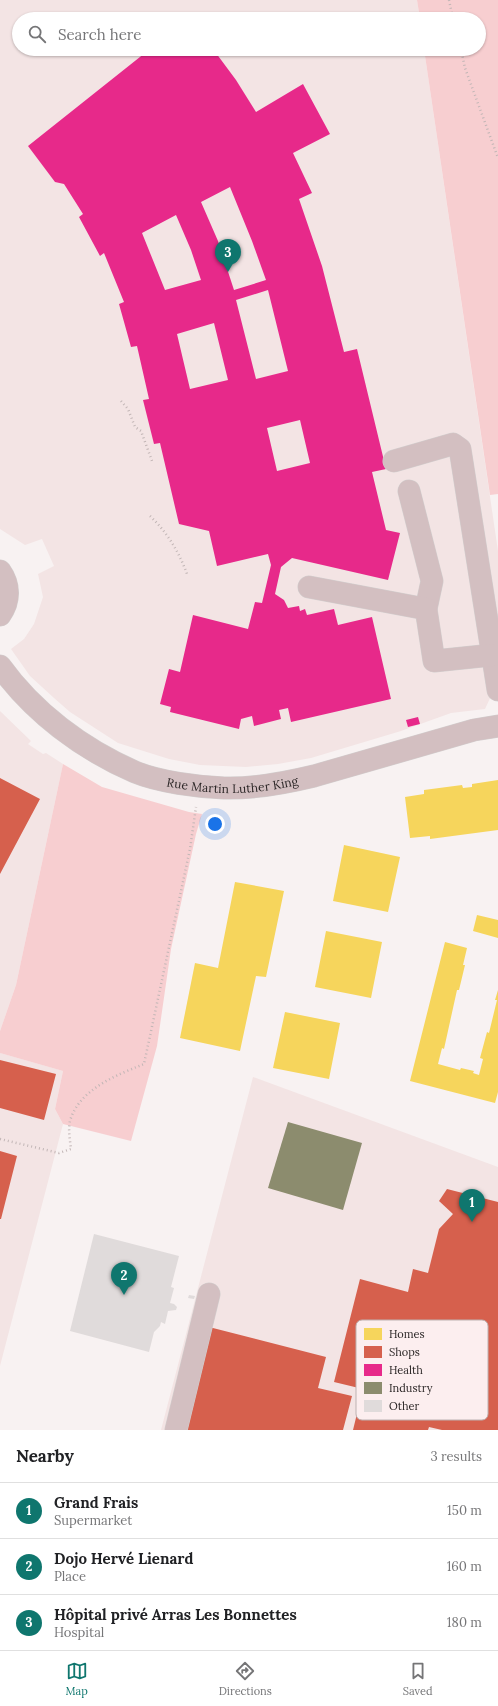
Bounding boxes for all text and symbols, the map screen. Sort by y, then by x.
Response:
search box [12,12,486,56]
icon: search [26,23,48,45]
text: Search here [58,25,141,44]
pin: 3 [215,239,241,272]
street label: Rue Martin Luther King [166,772,300,796]
your location [205,814,225,834]
pin: 1 [459,1189,485,1222]
pin: 2 [111,1262,137,1295]
legend [356,1320,488,1420]
text: Homes [389,1327,425,1341]
text: Shops [389,1345,420,1359]
text: Health [389,1363,423,1377]
text: Industry [389,1381,433,1395]
text: Other [389,1399,420,1413]
text: Nearby [16,1445,74,1467]
text: 3 results [430,1448,482,1465]
text: Grand Frais [54,1493,138,1512]
text: 1 [26,1502,32,1519]
text: 150 m [447,1502,482,1519]
text: Supermarket [54,1512,132,1529]
text: Dojo Hervé Lienard [54,1549,193,1568]
text: 2 [26,1558,32,1575]
text: 160 m [447,1558,482,1575]
text: Place [54,1568,86,1585]
text: Hôpital privé Arras Les Bonnettes [54,1605,297,1624]
text: 3 [25,1614,33,1631]
text: 180 m [447,1614,482,1631]
text: Hospital [54,1624,104,1641]
tab: Map [65,1660,88,1698]
tab: Directions [219,1660,272,1698]
tab: Saved [403,1660,433,1698]

